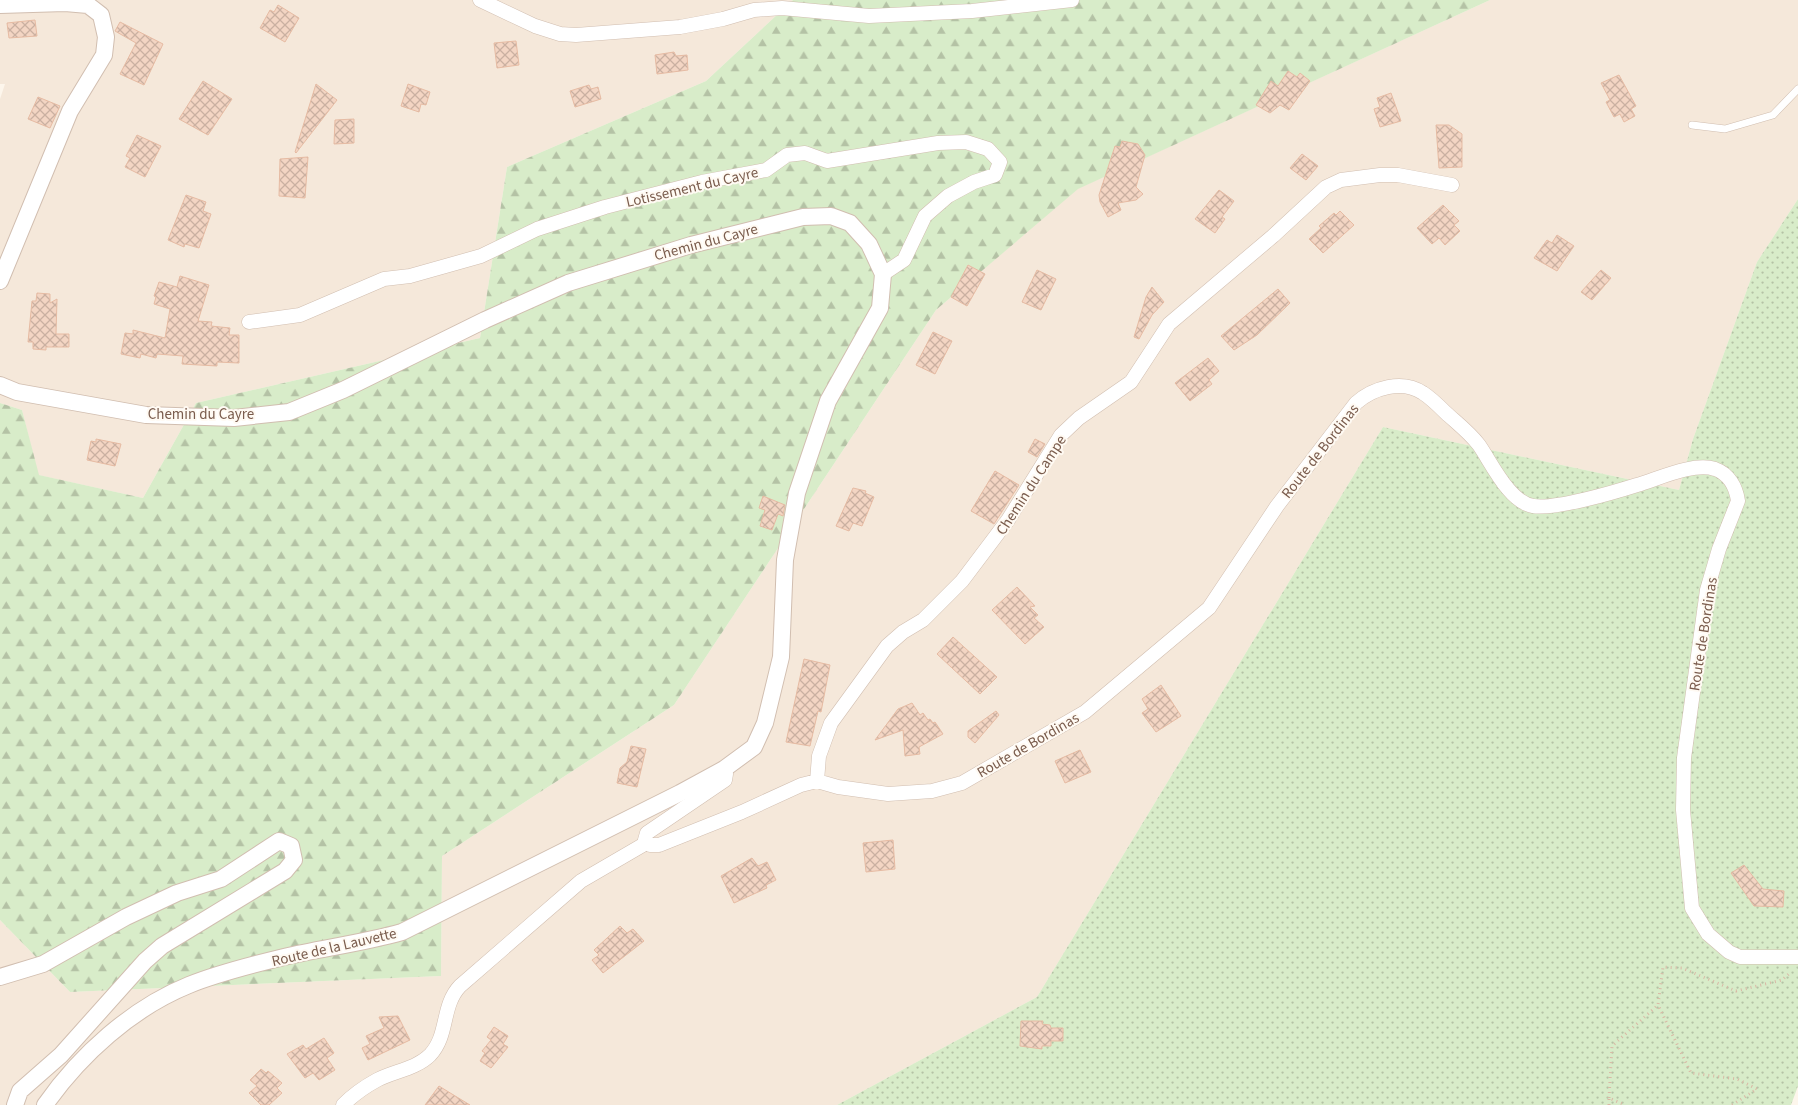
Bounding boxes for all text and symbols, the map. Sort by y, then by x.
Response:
street label: Lotissement du Cayre [624,162,760,213]
street label: Chemin du Cayre [652,219,760,266]
street label: Route de Bordinas [1277,400,1364,503]
street label: Chemin du Cayre [148,404,254,425]
street label: Chemin du Campe [991,431,1072,539]
street label: Route de Bordinas [1684,576,1723,692]
street label: Route de Bordinas [973,708,1083,783]
street label: Route de la Lauvette [270,923,399,972]

